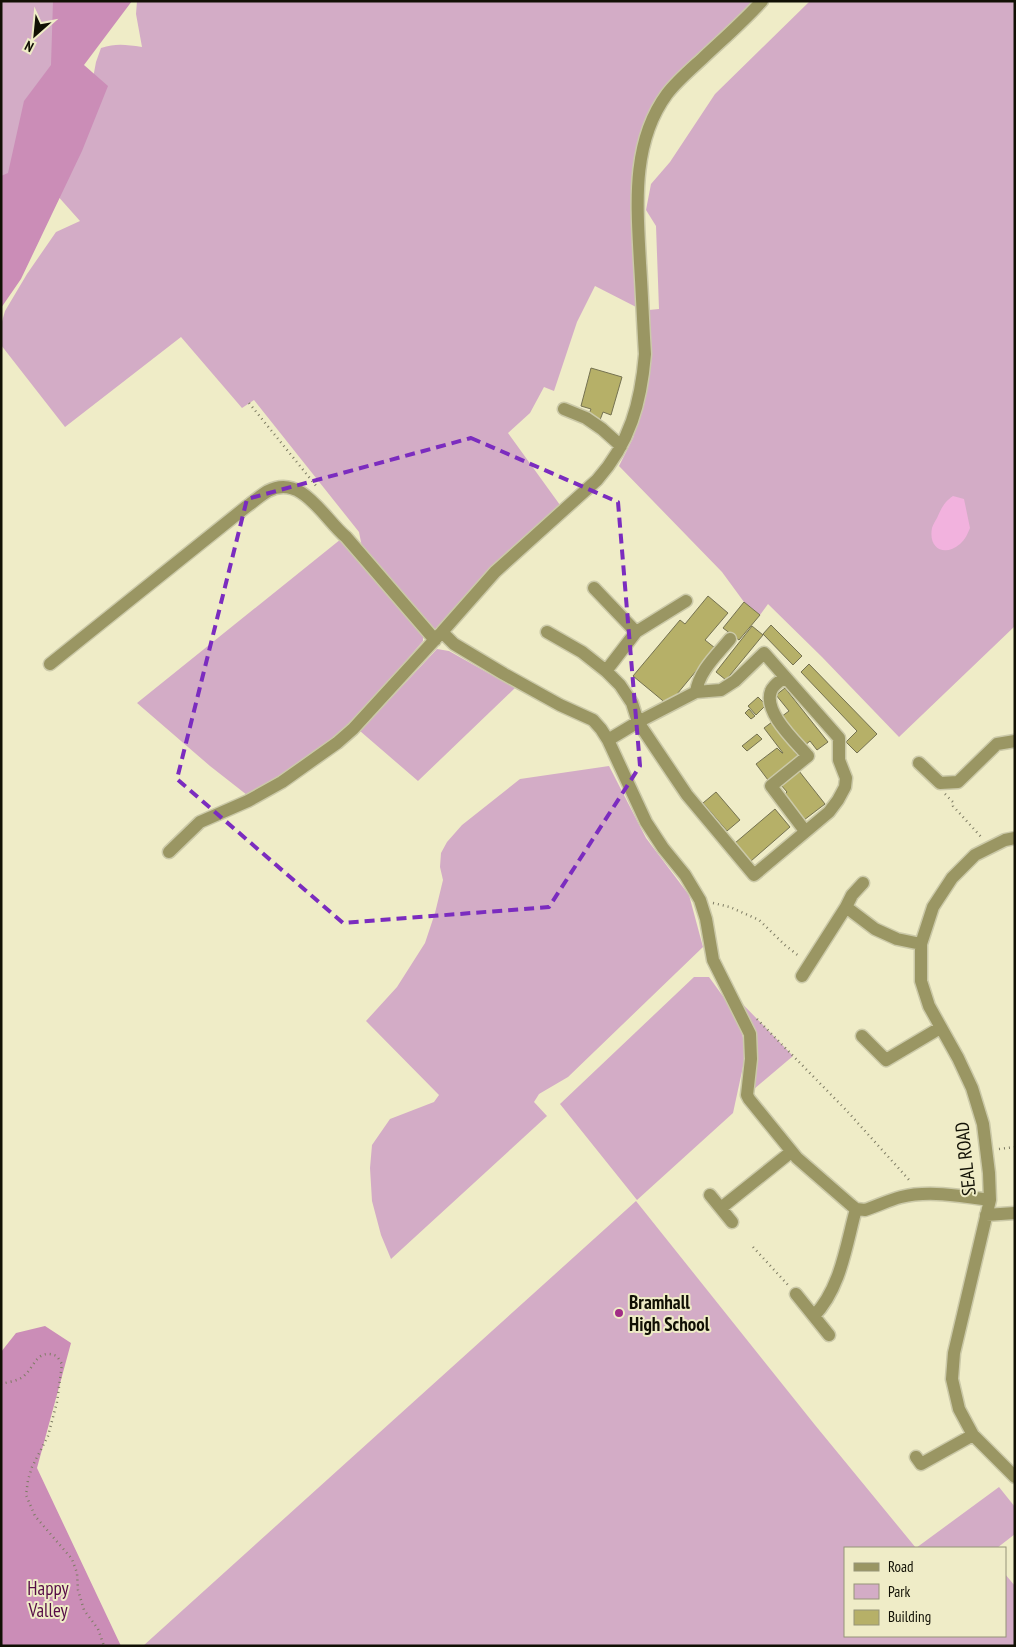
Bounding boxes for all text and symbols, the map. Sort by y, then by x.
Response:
north arrow [10,10,60,60]
text: N [22,37,37,56]
street label: SEAL ROAD [949,1121,981,1197]
place label: Bramhall High School [629,1290,710,1336]
marker: Bramhall High School [613,1307,625,1319]
legend [844,1547,1006,1637]
text: Road [888,1557,914,1576]
park label: Happy Valley [27,1576,69,1622]
text: Park [888,1582,910,1601]
text: Building [888,1607,931,1626]

